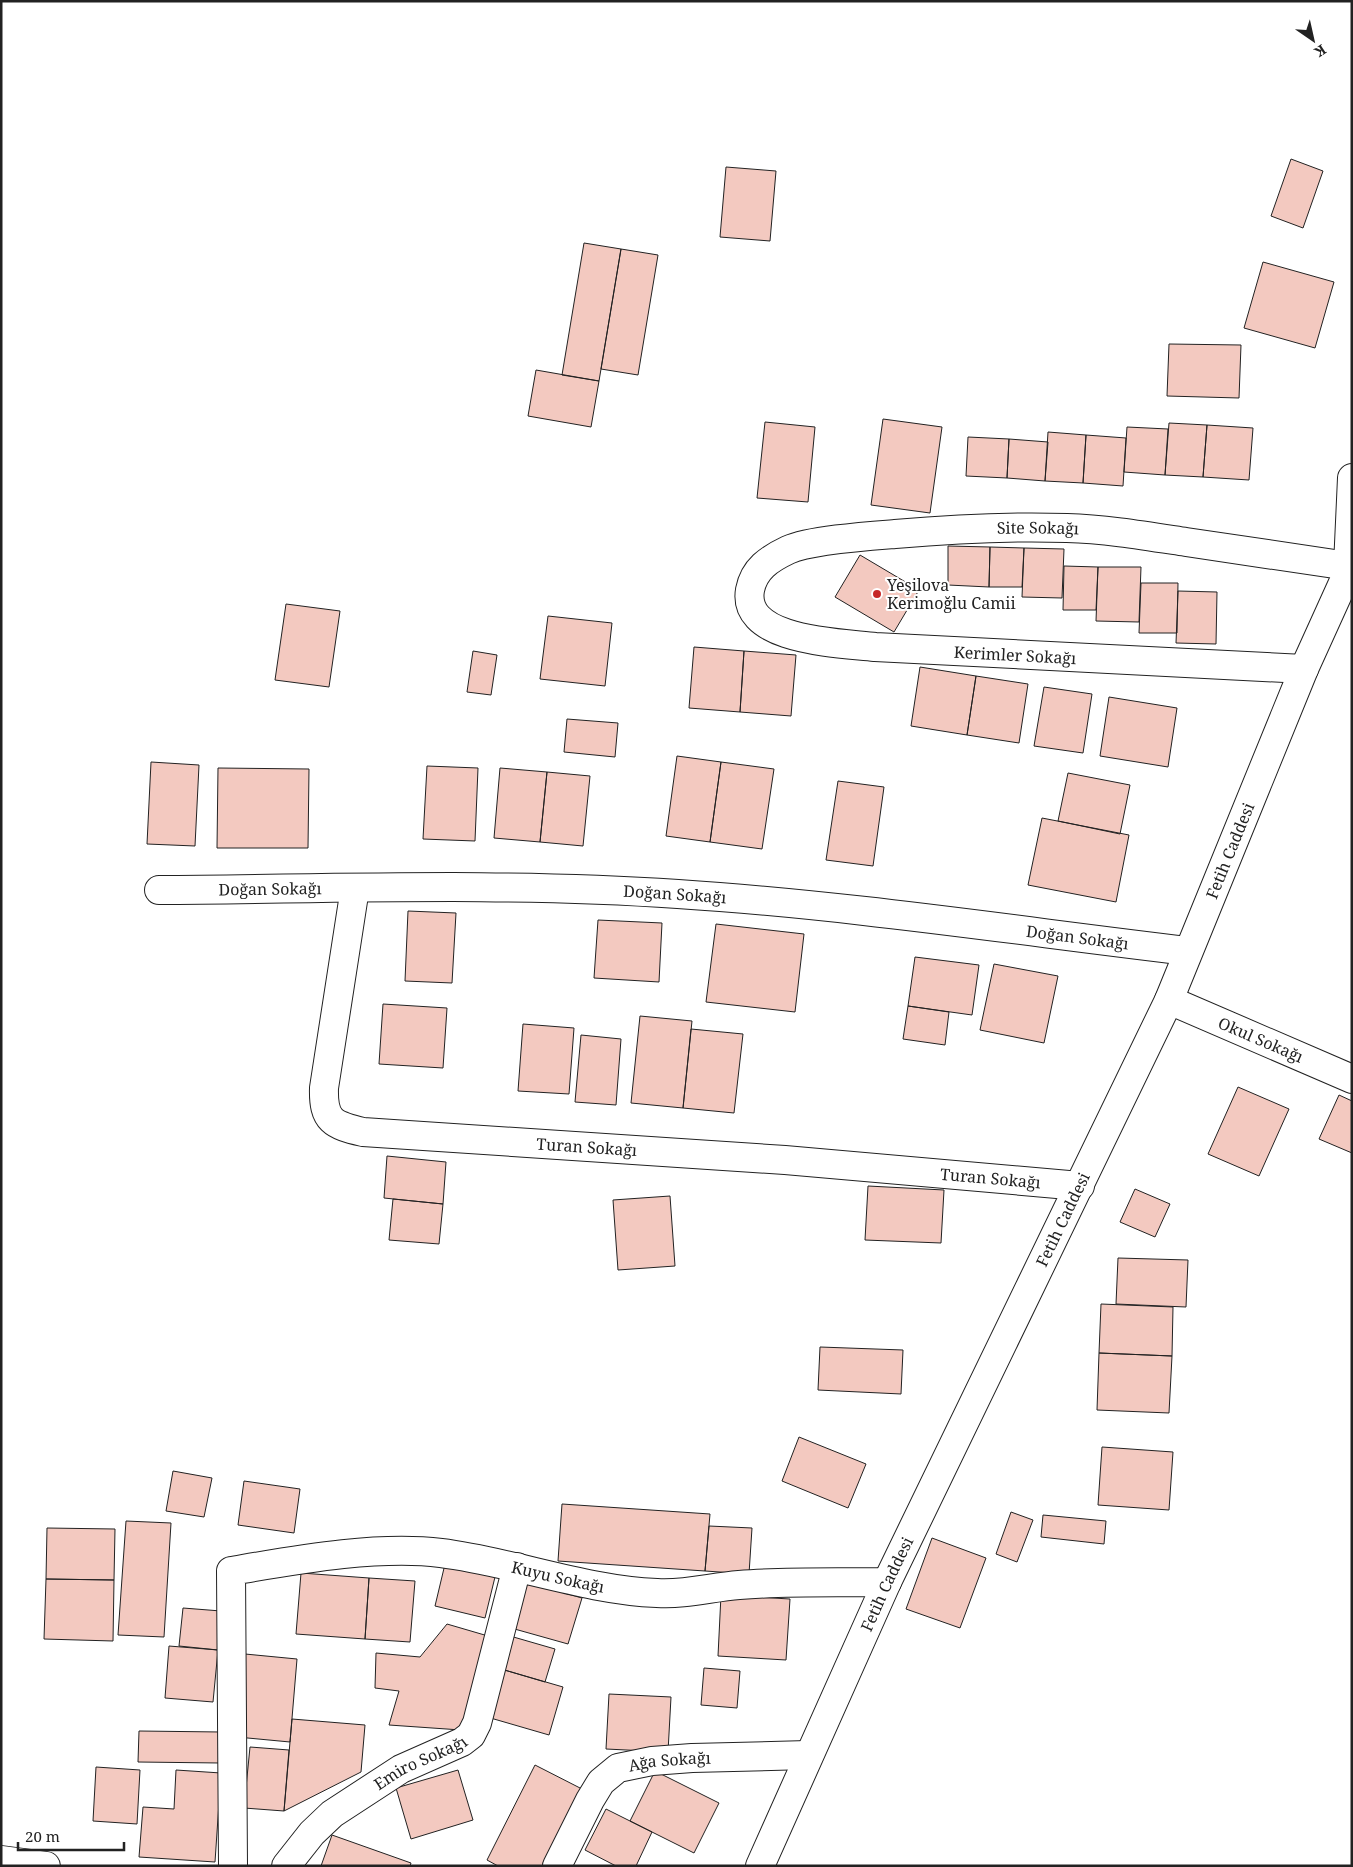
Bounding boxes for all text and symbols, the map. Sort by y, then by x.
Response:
north arrow [1288,15,1338,65]
text: K [1310,40,1330,62]
street label: Site Sokağı [997,516,1080,539]
place label: Yeşilova Kerimoğlu Camii [886,574,1016,614]
marker: Yeşilova Kerimoğlu Camii [871,588,883,600]
street label: Kerimler Sokağı [953,641,1077,669]
street label: Fetih Caddesi [1200,799,1259,902]
street label: Doğan Sokağı [218,877,322,900]
street label: Doğan Sokağı [623,880,727,908]
street label: Doğan Sokağı [1025,920,1130,955]
street label: Okul Sokağı [1215,1012,1307,1068]
street label: Turan Sokağı [536,1133,638,1161]
street label: Turan Sokağı [939,1163,1042,1193]
street label: Fetih Caddesi [1031,1169,1095,1270]
street label: Fetih Caddesi [855,1533,918,1635]
street label: Kuyu Sokağı [509,1556,606,1598]
street label: Emiro Sokağı [369,1731,472,1795]
street label: Ağa Sokağı [626,1747,711,1777]
scale bar [18,1820,124,1852]
text: 20 m [25,1826,60,1846]

